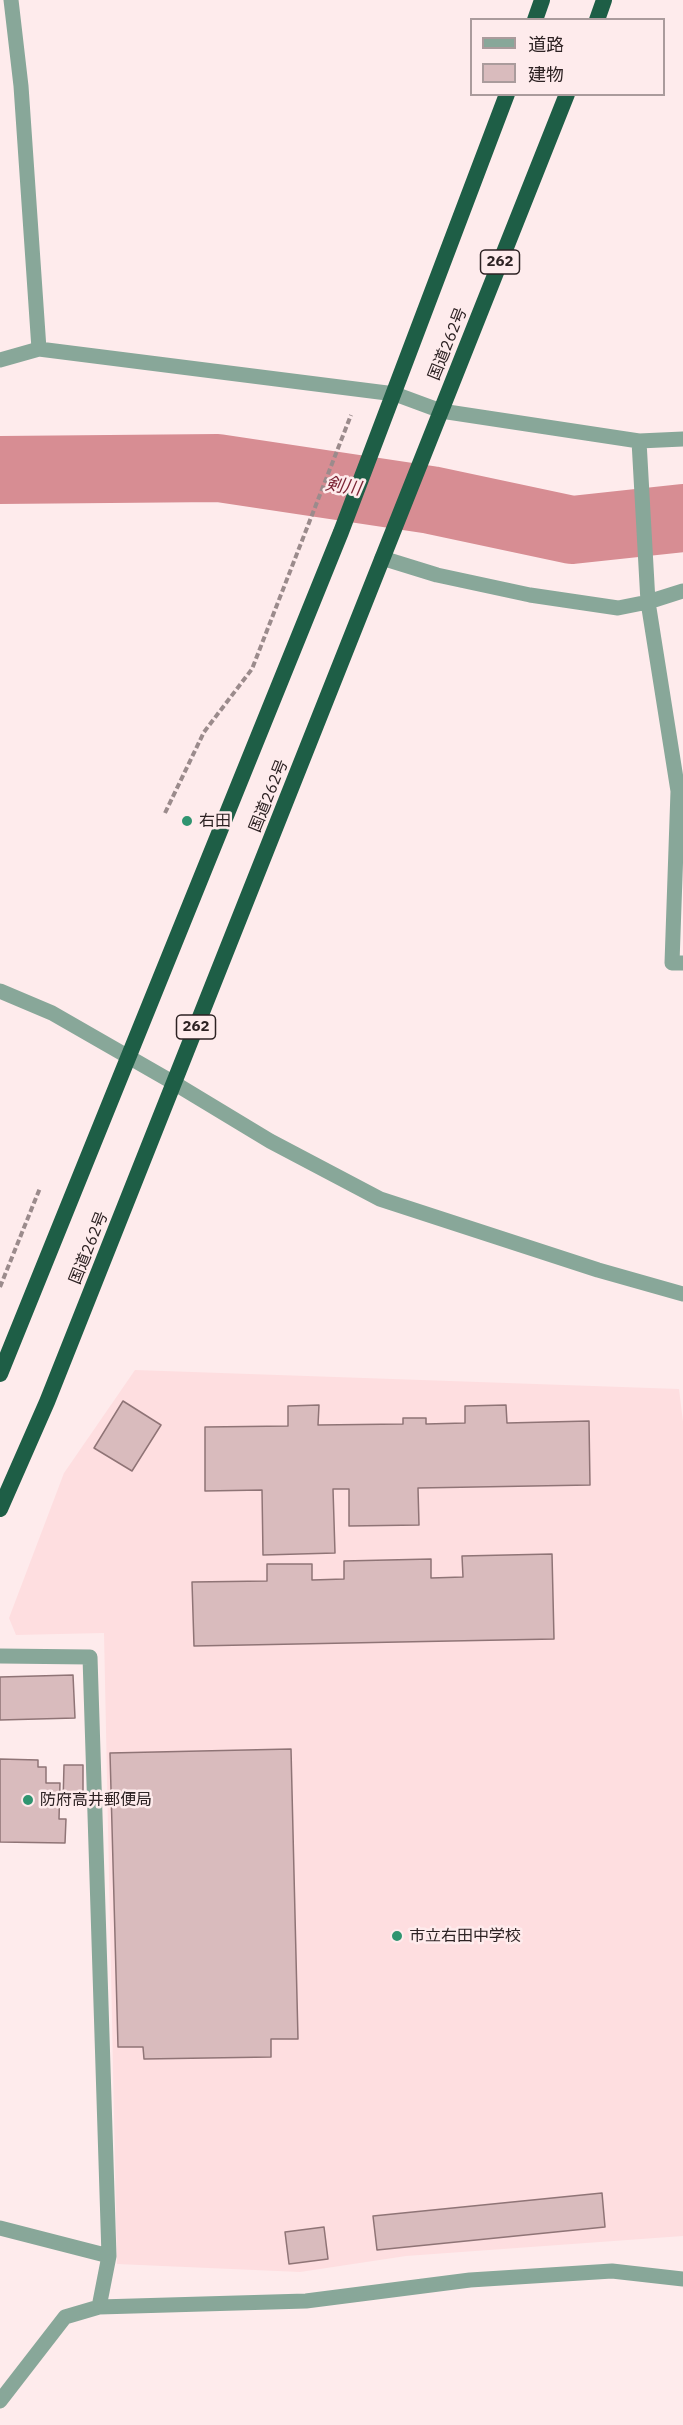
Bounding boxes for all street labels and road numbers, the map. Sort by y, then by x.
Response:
road number: 262 [480,250,520,274]
street label: 国道262号 [425,305,471,383]
street label: 国道262号 [246,757,292,835]
road number: 262 [176,1015,216,1039]
street label: 国道262号 [66,1209,112,1287]

